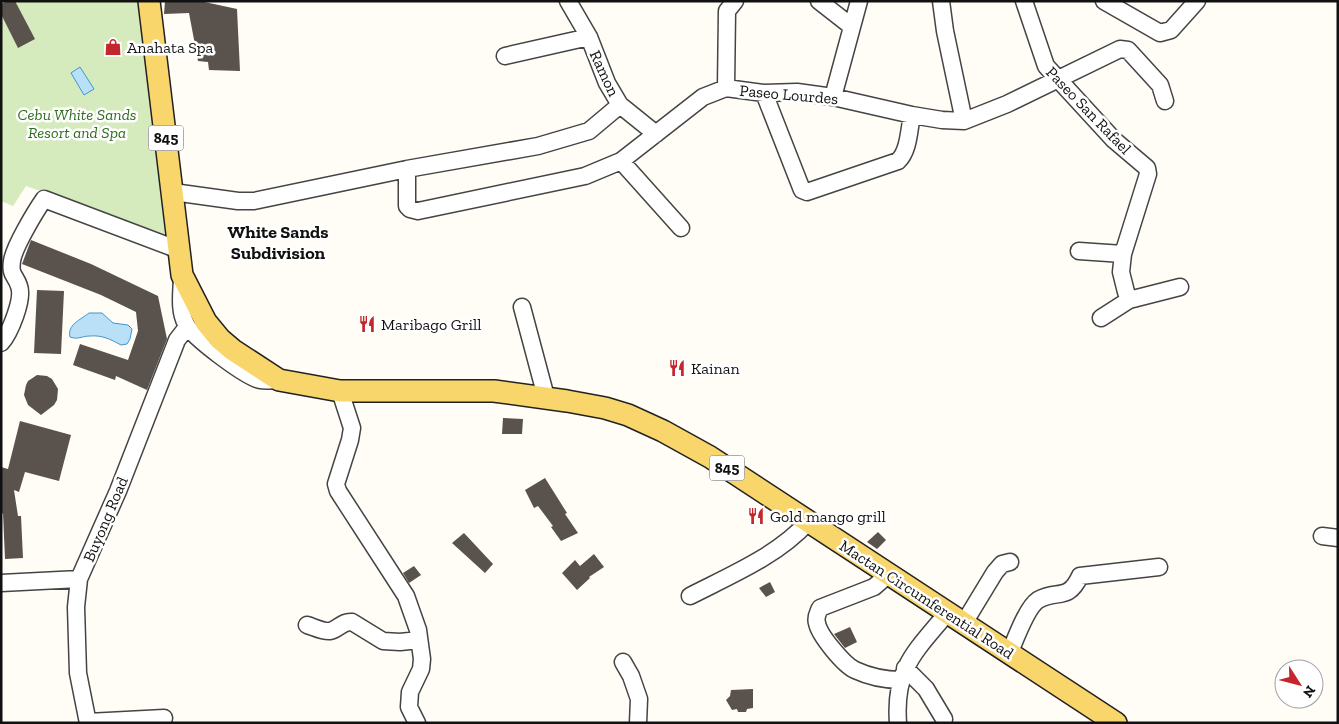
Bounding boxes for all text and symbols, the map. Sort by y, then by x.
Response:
shop icon: Anahata Spa [103,37,123,57]
place label: Anahata Spa [127,38,214,57]
street label: Ramon [586,47,624,100]
street label: Paseo San Rafael [1042,63,1135,158]
street label: Paseo Lourdes [739,81,839,108]
park label: Cebu White Sands Resort and Spa [18,105,137,142]
road number: 845 [148,126,184,150]
district label: White Sands Subdivision [227,221,329,264]
restaurant icon: Maribago Grill [357,314,377,334]
place label: Maribago Grill [381,315,482,334]
restaurant icon: Kainan [667,358,687,378]
place label: Kainan [691,359,740,378]
road number: 845 [710,456,744,480]
street label: Buyong Road [79,474,132,565]
restaurant icon: Gold mango grill [746,506,766,526]
place label: Gold mango grill [770,507,886,526]
street label: Mactan Circumferential Road [836,536,1017,663]
north arrow [1274,659,1324,709]
text: N [1299,682,1319,701]

